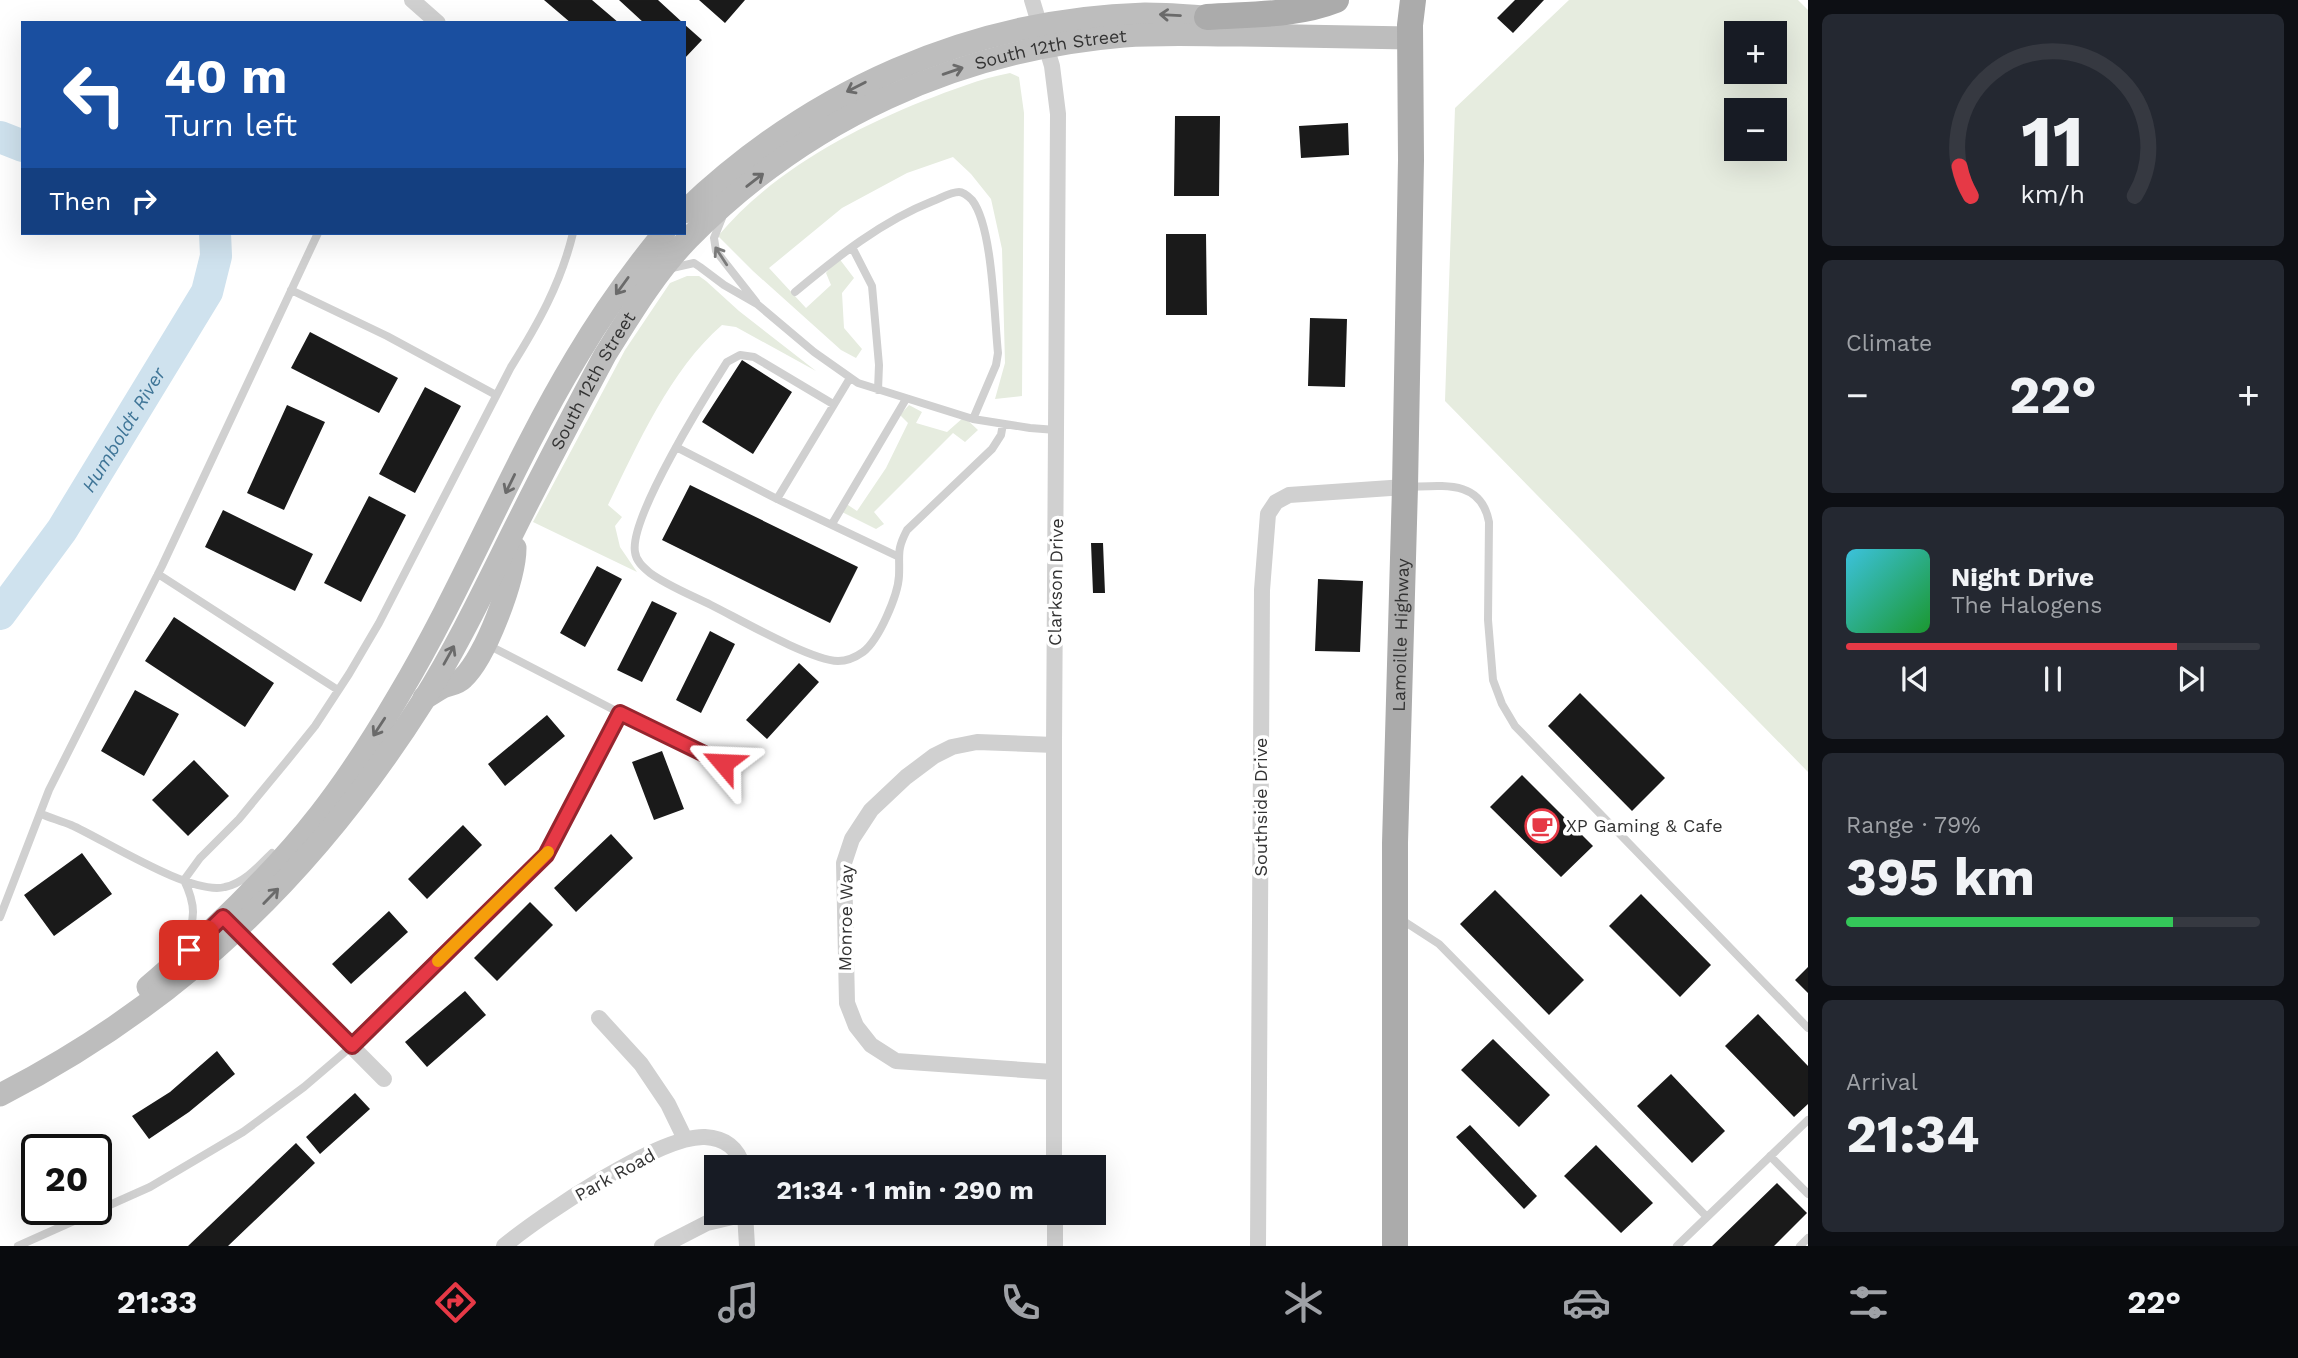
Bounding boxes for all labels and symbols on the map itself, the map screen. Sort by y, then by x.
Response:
one-way arrow [1159,9,1182,22]
street label: South 12th Street [972,25,1128,74]
one-way arrow [942,64,964,76]
one-way arrow [846,81,867,95]
one-way arrow [746,173,764,188]
one-way arrow [713,247,728,266]
one-way arrow [615,277,630,295]
street label: South 12th Street [546,307,640,453]
water label: Humboldt River [77,363,171,496]
one-way arrow [502,473,516,494]
street label: Clarkson Drive [1044,518,1067,646]
street label: Lamoille Highway [1388,557,1413,712]
one-way arrow [442,645,456,665]
one-way arrow [371,717,386,736]
position arrow [686,726,760,800]
street label: Southside Drive [1250,738,1271,876]
cafe icon: XP Gaming & Cafe [1523,807,1561,845]
place label: XP Gaming & Cafe [1566,815,1723,836]
street label: Monroe Way [834,864,857,971]
one-way arrow [262,888,279,905]
pin [159,920,219,980]
speed limit sign: 20 [21,1134,112,1225]
street label: Park Road [571,1144,659,1205]

